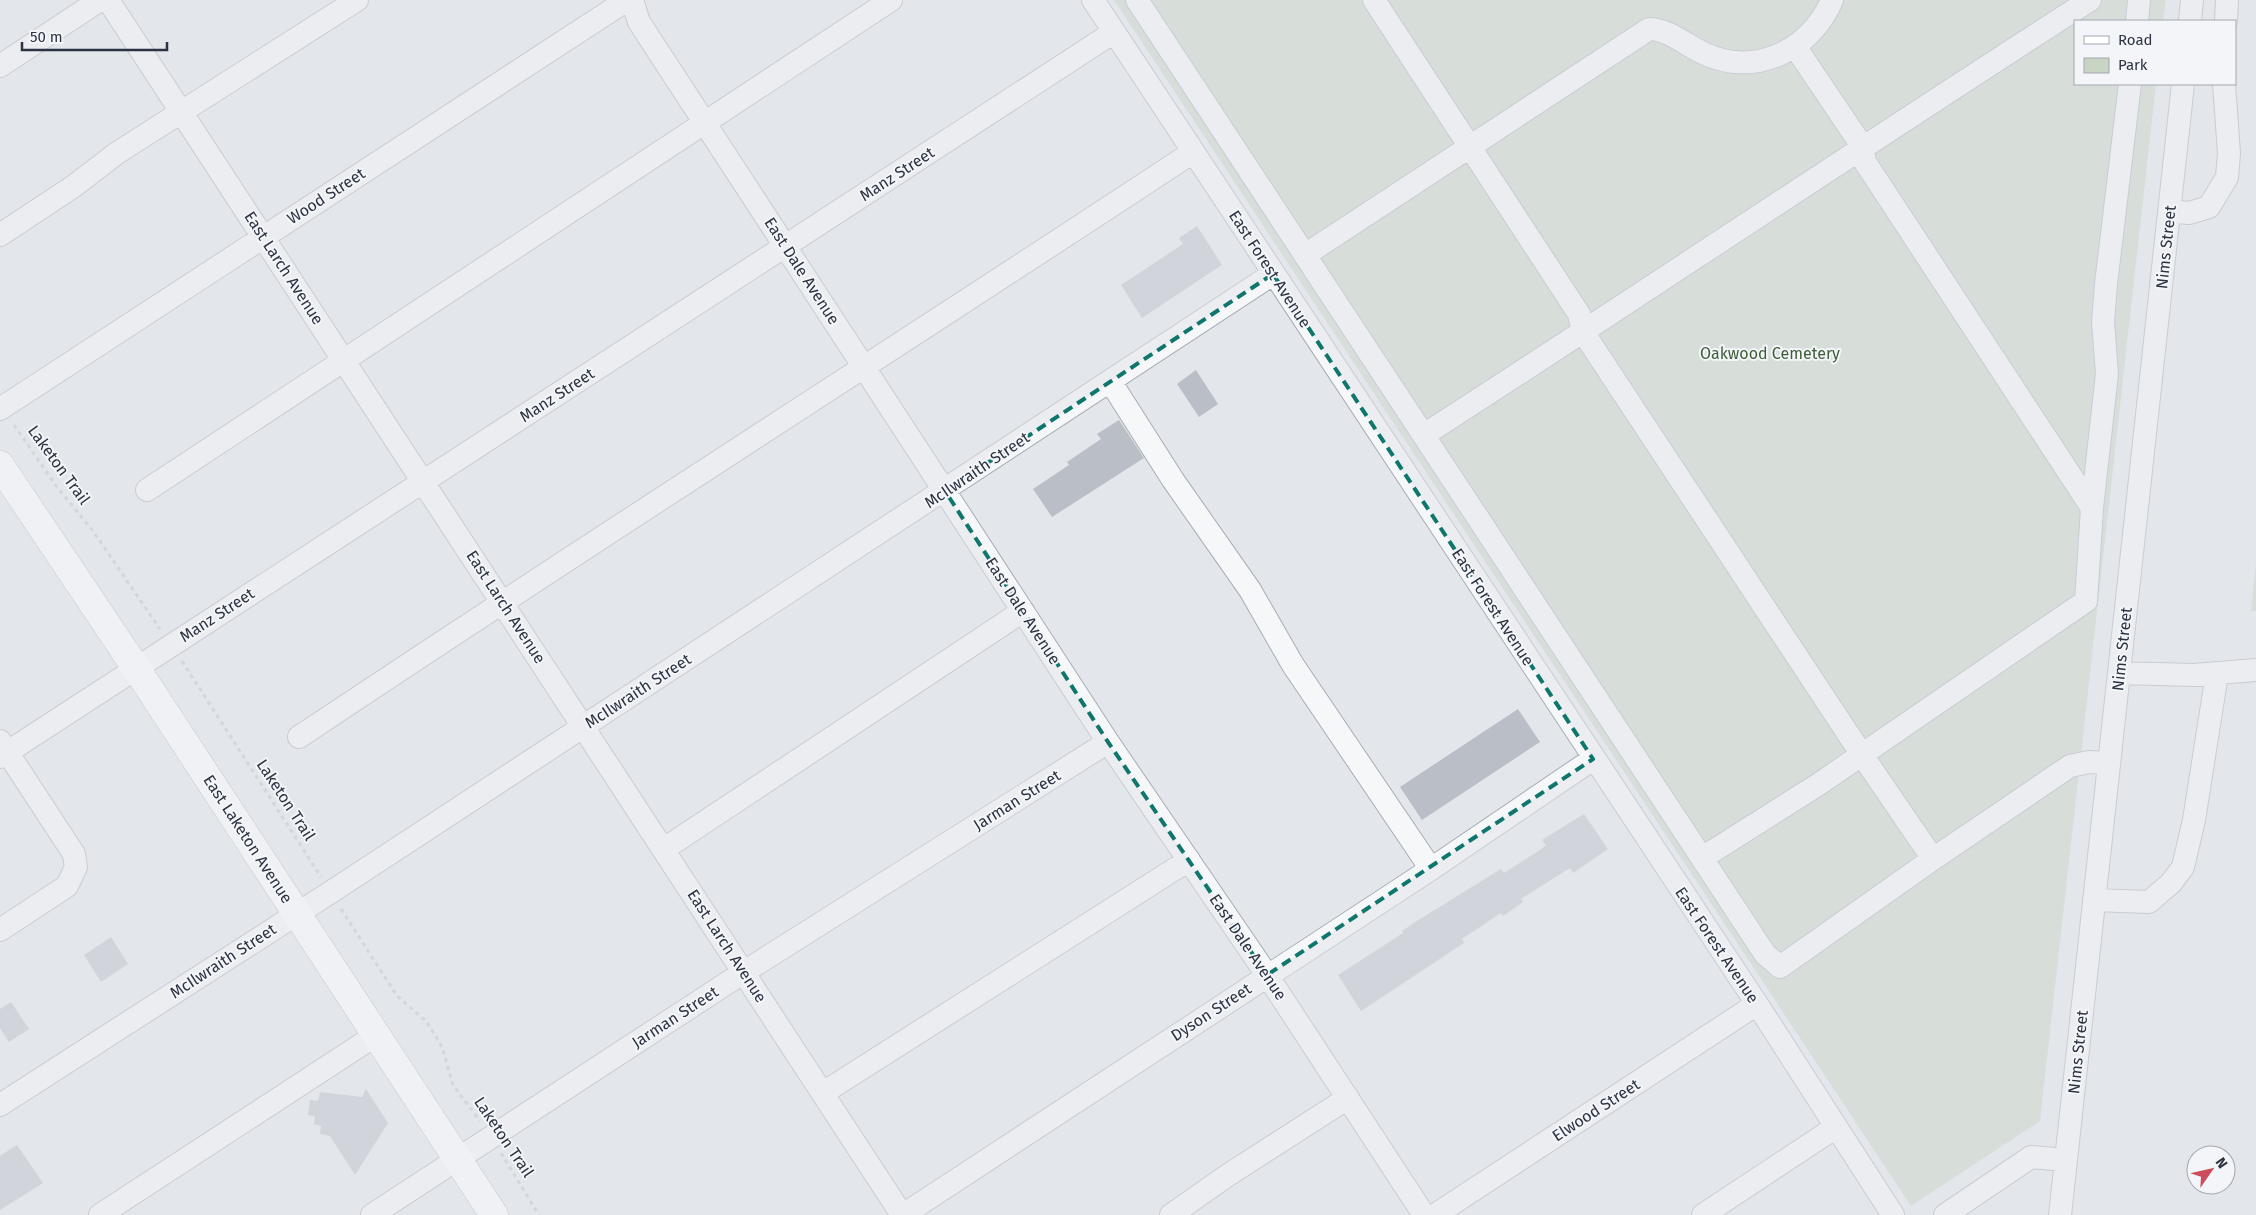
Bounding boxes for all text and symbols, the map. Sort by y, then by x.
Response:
scale bar [22,20,168,52]
legend [2074,20,2236,85]
text: 50 m [30,28,63,46]
text: Road [2118,31,2153,49]
text: Park [2118,56,2148,74]
street label: Manz Street [856,143,938,205]
street label: Wood Street [284,164,369,228]
street label: Nims Street [2152,204,2180,290]
street label: East Forest Avenue [1225,207,1315,331]
street label: East Larch Avenue [240,208,328,328]
street label: East Dale Avenue [760,214,844,328]
park label: Oakwood Cemetery [1700,344,1840,363]
street label: Manz Street [516,364,598,426]
street label: Laketon Trail [24,422,94,508]
street label: McIlwraith Street [921,428,1033,512]
street label: East Forest Avenue [1448,545,1538,669]
street label: East Larch Avenue [462,547,550,667]
street label: East Dale Avenue [981,554,1065,668]
street label: Manz Street [176,584,258,646]
street label: Nims Street [2108,606,2136,692]
street label: McIlwraith Street [581,650,695,732]
street label: Laketon Trail [253,756,319,844]
street label: Jarman Street [970,766,1064,834]
street label: East Laketon Avenue [199,771,297,907]
street label: East Forest Avenue [1671,883,1763,1007]
street label: East Larch Avenue [683,886,771,1006]
street label: East Dale Avenue [1206,890,1290,1004]
street label: McIlwraith Street [166,920,280,1002]
street label: Dyson Street [1167,979,1255,1045]
street label: Jarman Street [628,982,722,1052]
street label: Nims Street [2064,1009,2092,1095]
street label: Elwood Street [1549,1075,1644,1145]
street label: Laketon Trail [470,1093,538,1181]
north arrow [2186,1145,2236,1195]
text: N [2212,1154,2231,1172]

